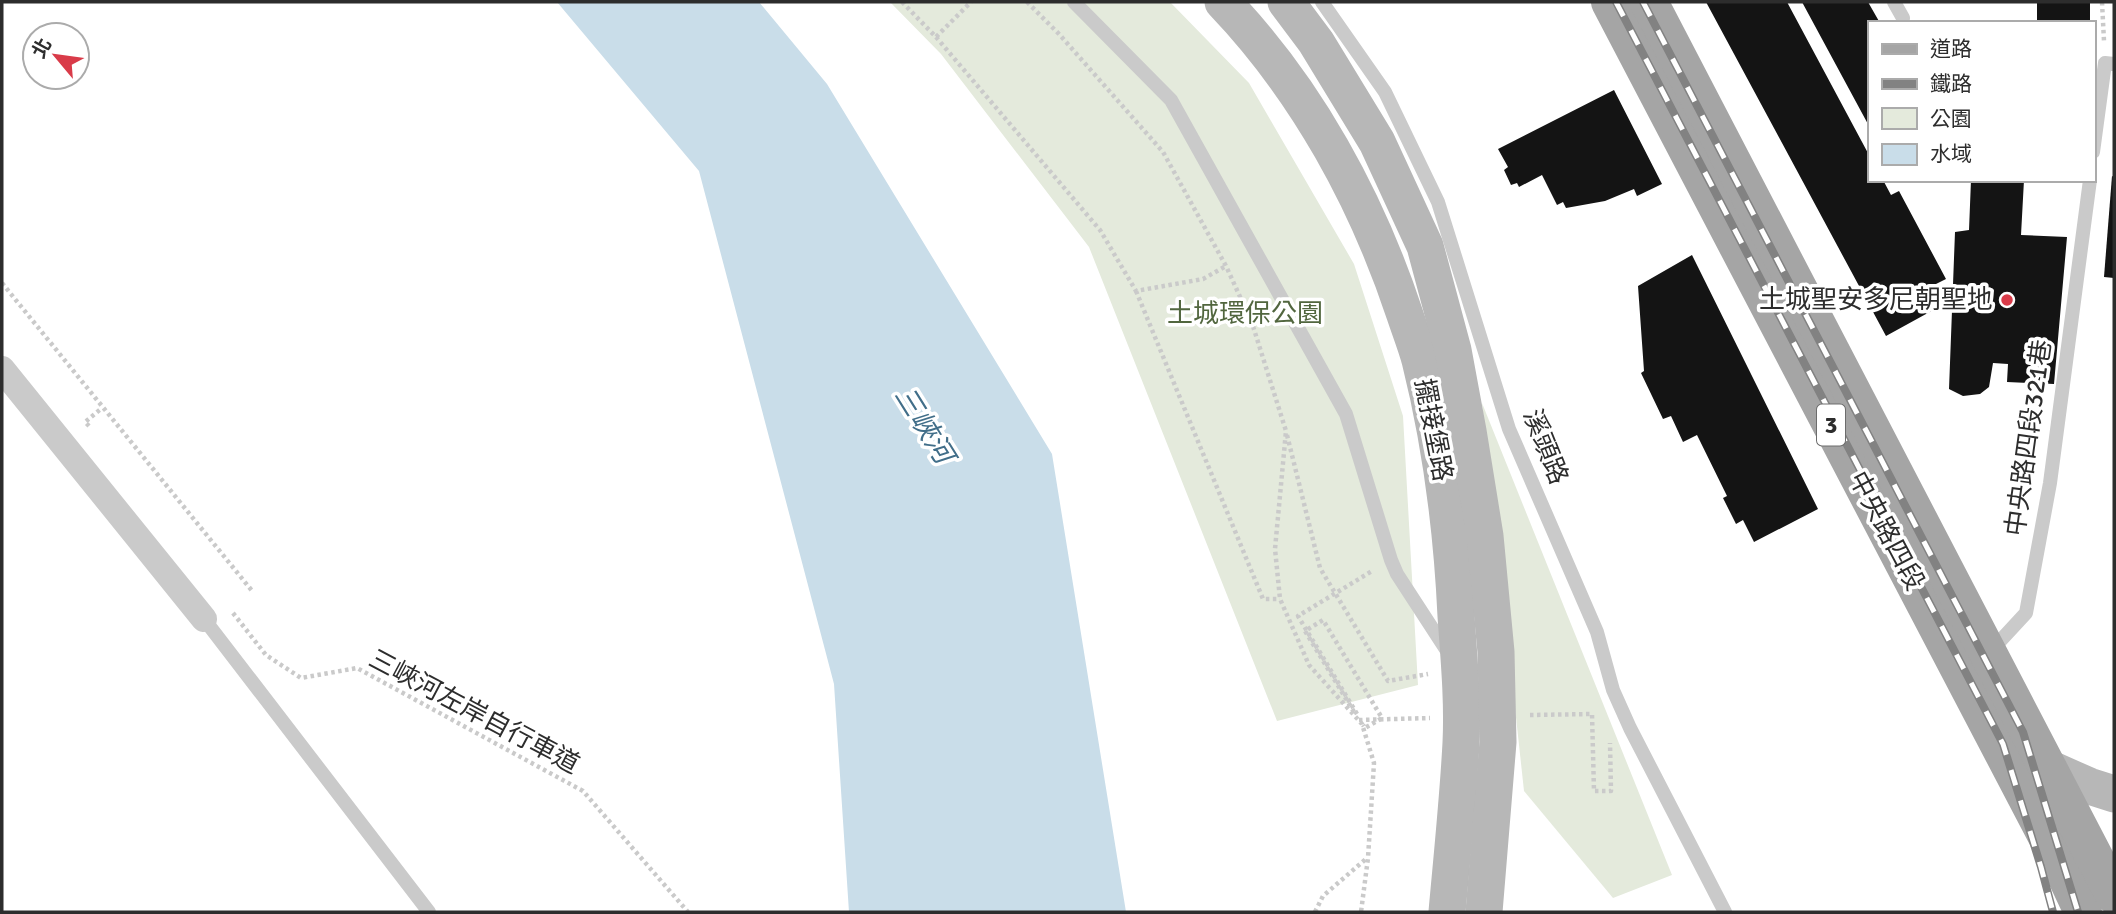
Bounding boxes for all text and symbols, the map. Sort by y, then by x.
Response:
north arrow [21,21,91,91]
legend [1868,21,2095,182]
text: 北 [27,34,57,62]
text: 道路 [1930,36,1972,62]
text: 鐵路 [1930,71,1972,97]
text: 公園 [1930,106,1972,132]
text: 水域 [1930,141,1972,167]
place label: 土城聖安多尼朝聖地 [1759,284,1993,316]
marker: 土城聖安多尼朝聖地 [1999,292,2015,308]
park label: 土城環保公園 [1167,298,1323,330]
street label: 中央路四段321巷 [1999,338,2059,538]
street label: 擺接堡路 [1407,376,1459,484]
water label: 三峽河 [887,380,963,474]
road number: 3 [1817,404,1845,446]
street label: 溪頭路 [1516,405,1574,489]
street label: 中央路四段 [1841,466,1931,596]
street label: 三峽河左岸自行車道 [363,643,585,781]

